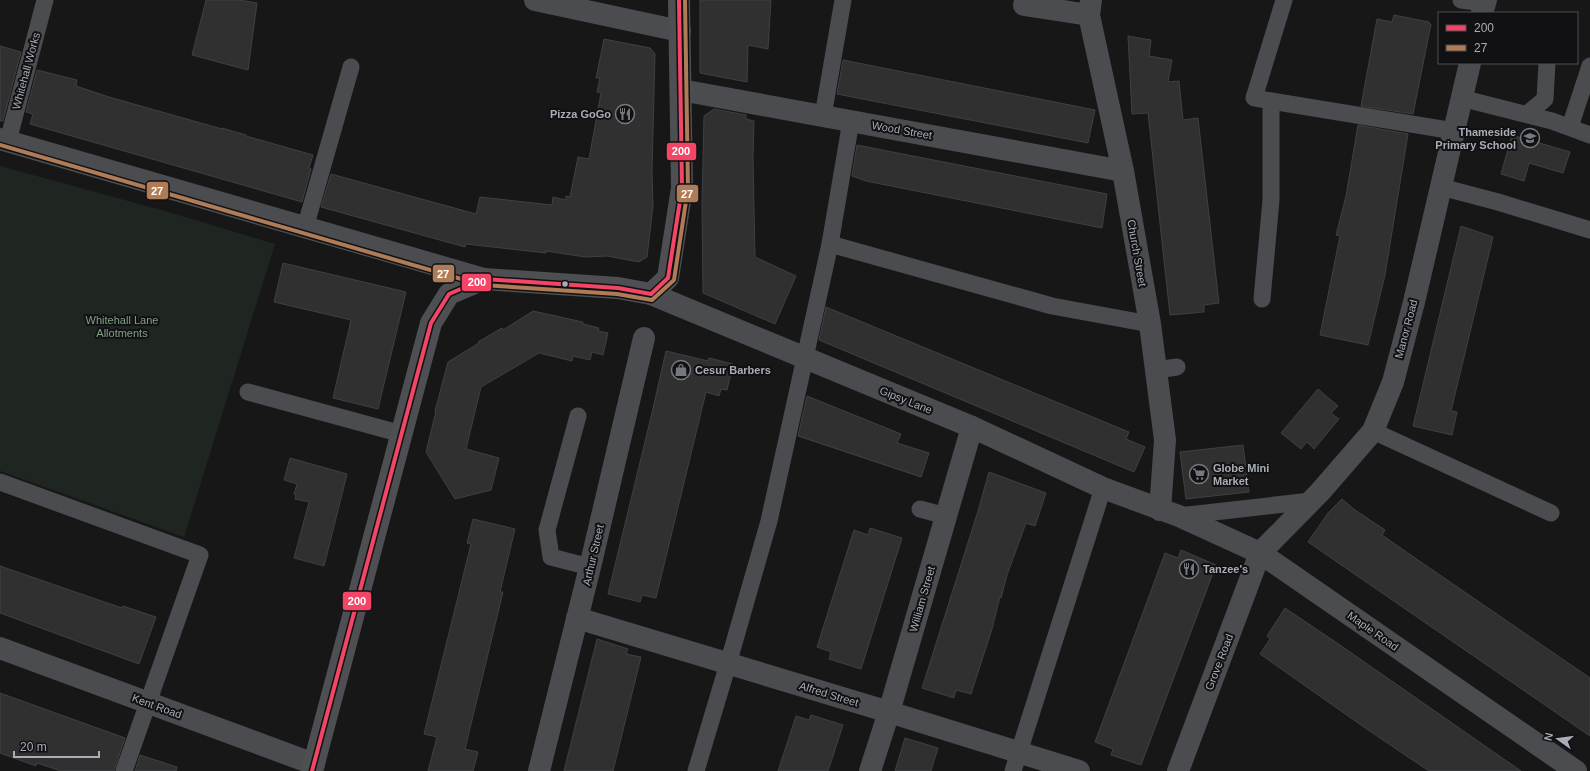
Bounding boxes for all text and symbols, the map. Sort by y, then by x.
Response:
legend [1438,12,1578,64]
text: 200 [1474,21,1494,35]
street label: Whitehall Works [10,31,42,111]
text: 27 [1474,41,1488,55]
restaurant icon: Pizza GoGo [614,103,636,125]
place label: Pizza GoGo [550,108,611,120]
street label: Wood Street [871,119,933,141]
place label: Thameside Primary School [1435,126,1516,151]
school or university icon: Thameside Primary School [1519,127,1541,149]
line badge: 200 [666,142,697,161]
text: 200 [672,145,690,157]
line badge: 27 [146,181,169,200]
line badge: 27 [676,184,699,203]
text: 27 [151,185,163,197]
text: 27 [681,188,693,200]
street label: Church Street [1125,219,1149,287]
line badge: 27 [432,264,455,283]
text: 27 [437,268,449,280]
line badge: 200 [461,273,492,292]
text: 200 [468,276,486,288]
unlabelled marker [560,279,570,289]
street label: Manor Road [1392,298,1420,360]
park label: Whitehall Lane Allotments [86,314,158,339]
shop icon: Cesur Barbers [670,359,692,381]
place label: Cesur Barbers [695,364,771,376]
street label: Gipsy Lane [878,384,934,416]
place label: Globe Mini Market [1213,462,1269,487]
supermarket icon: Globe Mini Market [1188,463,1210,485]
street label: Arthur Street [580,523,606,587]
restaurant icon: Tanzee's [1178,558,1200,580]
place label: Tanzee's [1203,563,1248,575]
street label: William Street [907,565,937,633]
line badge: 200 [342,591,372,611]
text: 200 [348,595,366,607]
street label: Maple Road [1345,609,1401,653]
street label: Grove Road [1203,632,1235,692]
street label: Alfred Street [798,679,860,709]
street label: Kent Road [131,691,183,721]
north arrow [1538,719,1578,759]
text: N [1542,731,1555,742]
scale bar [14,733,99,759]
text: 20 m [20,740,47,754]

